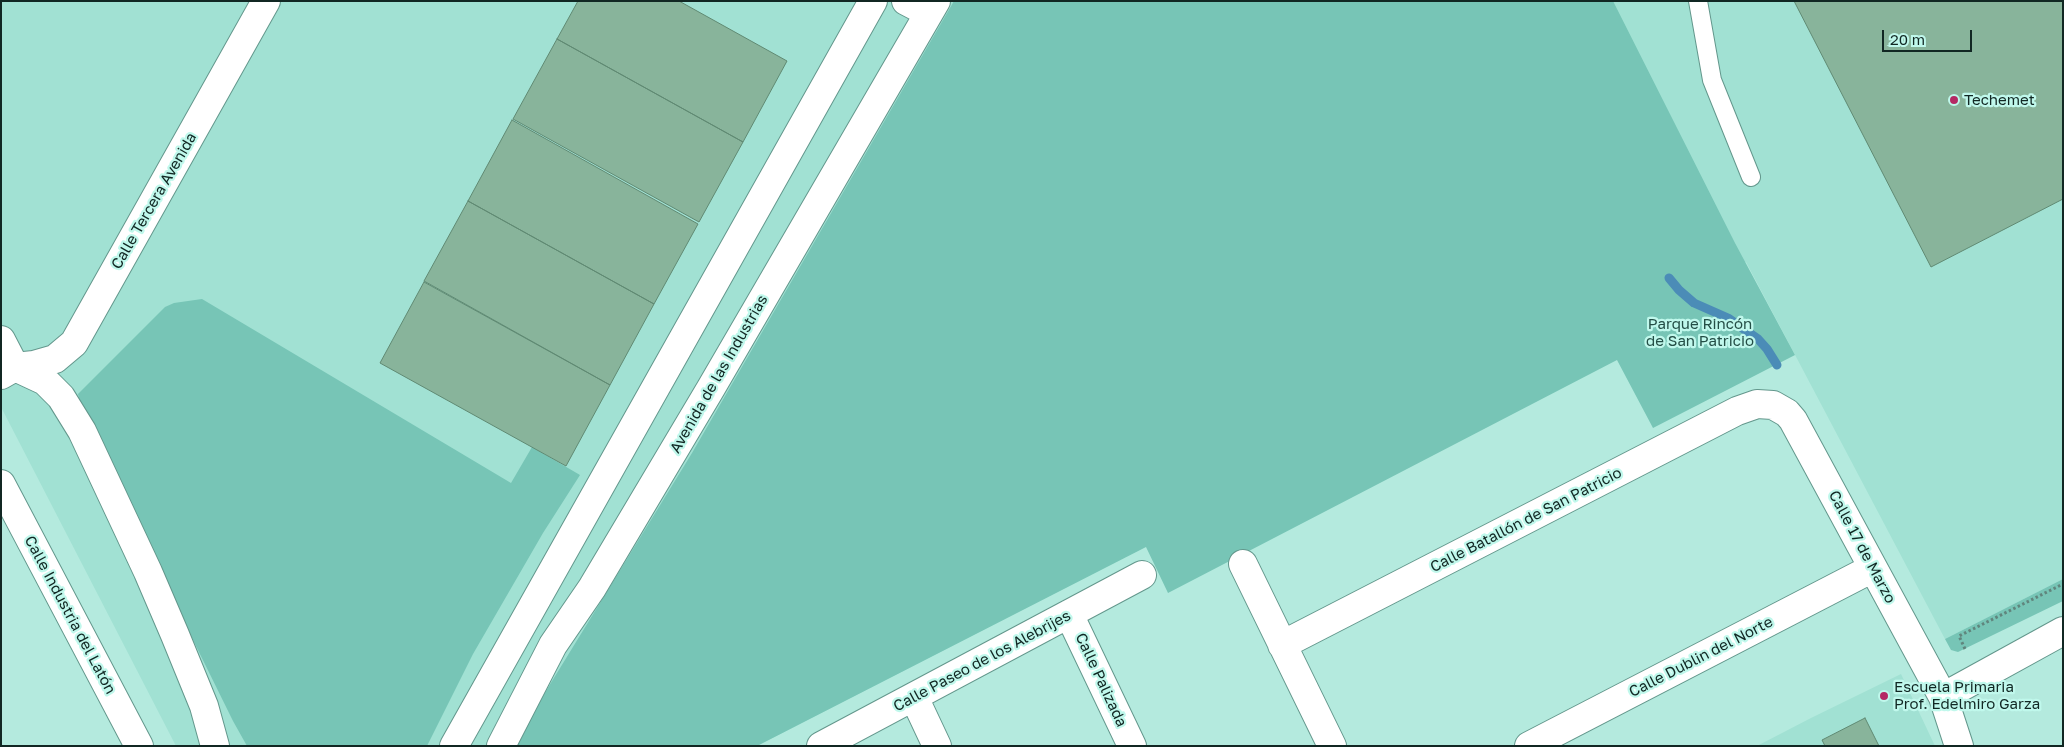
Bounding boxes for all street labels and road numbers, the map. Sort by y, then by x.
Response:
street label: Calle Tercera Avenida [108,130,200,272]
street label: Avenida de las Industrias [666,292,772,456]
street label: Calle Batallón de San Patricio [1427,464,1625,576]
street label: Calle 17 de Marzo [1825,487,1899,607]
street label: Calle Industria del Latón [21,533,119,697]
street label: Calle Paseo de los Alebrijes [890,607,1074,715]
street label: Calle Dublin del Norte [1626,613,1776,701]
street label: Calle Palizada [1071,630,1131,730]

